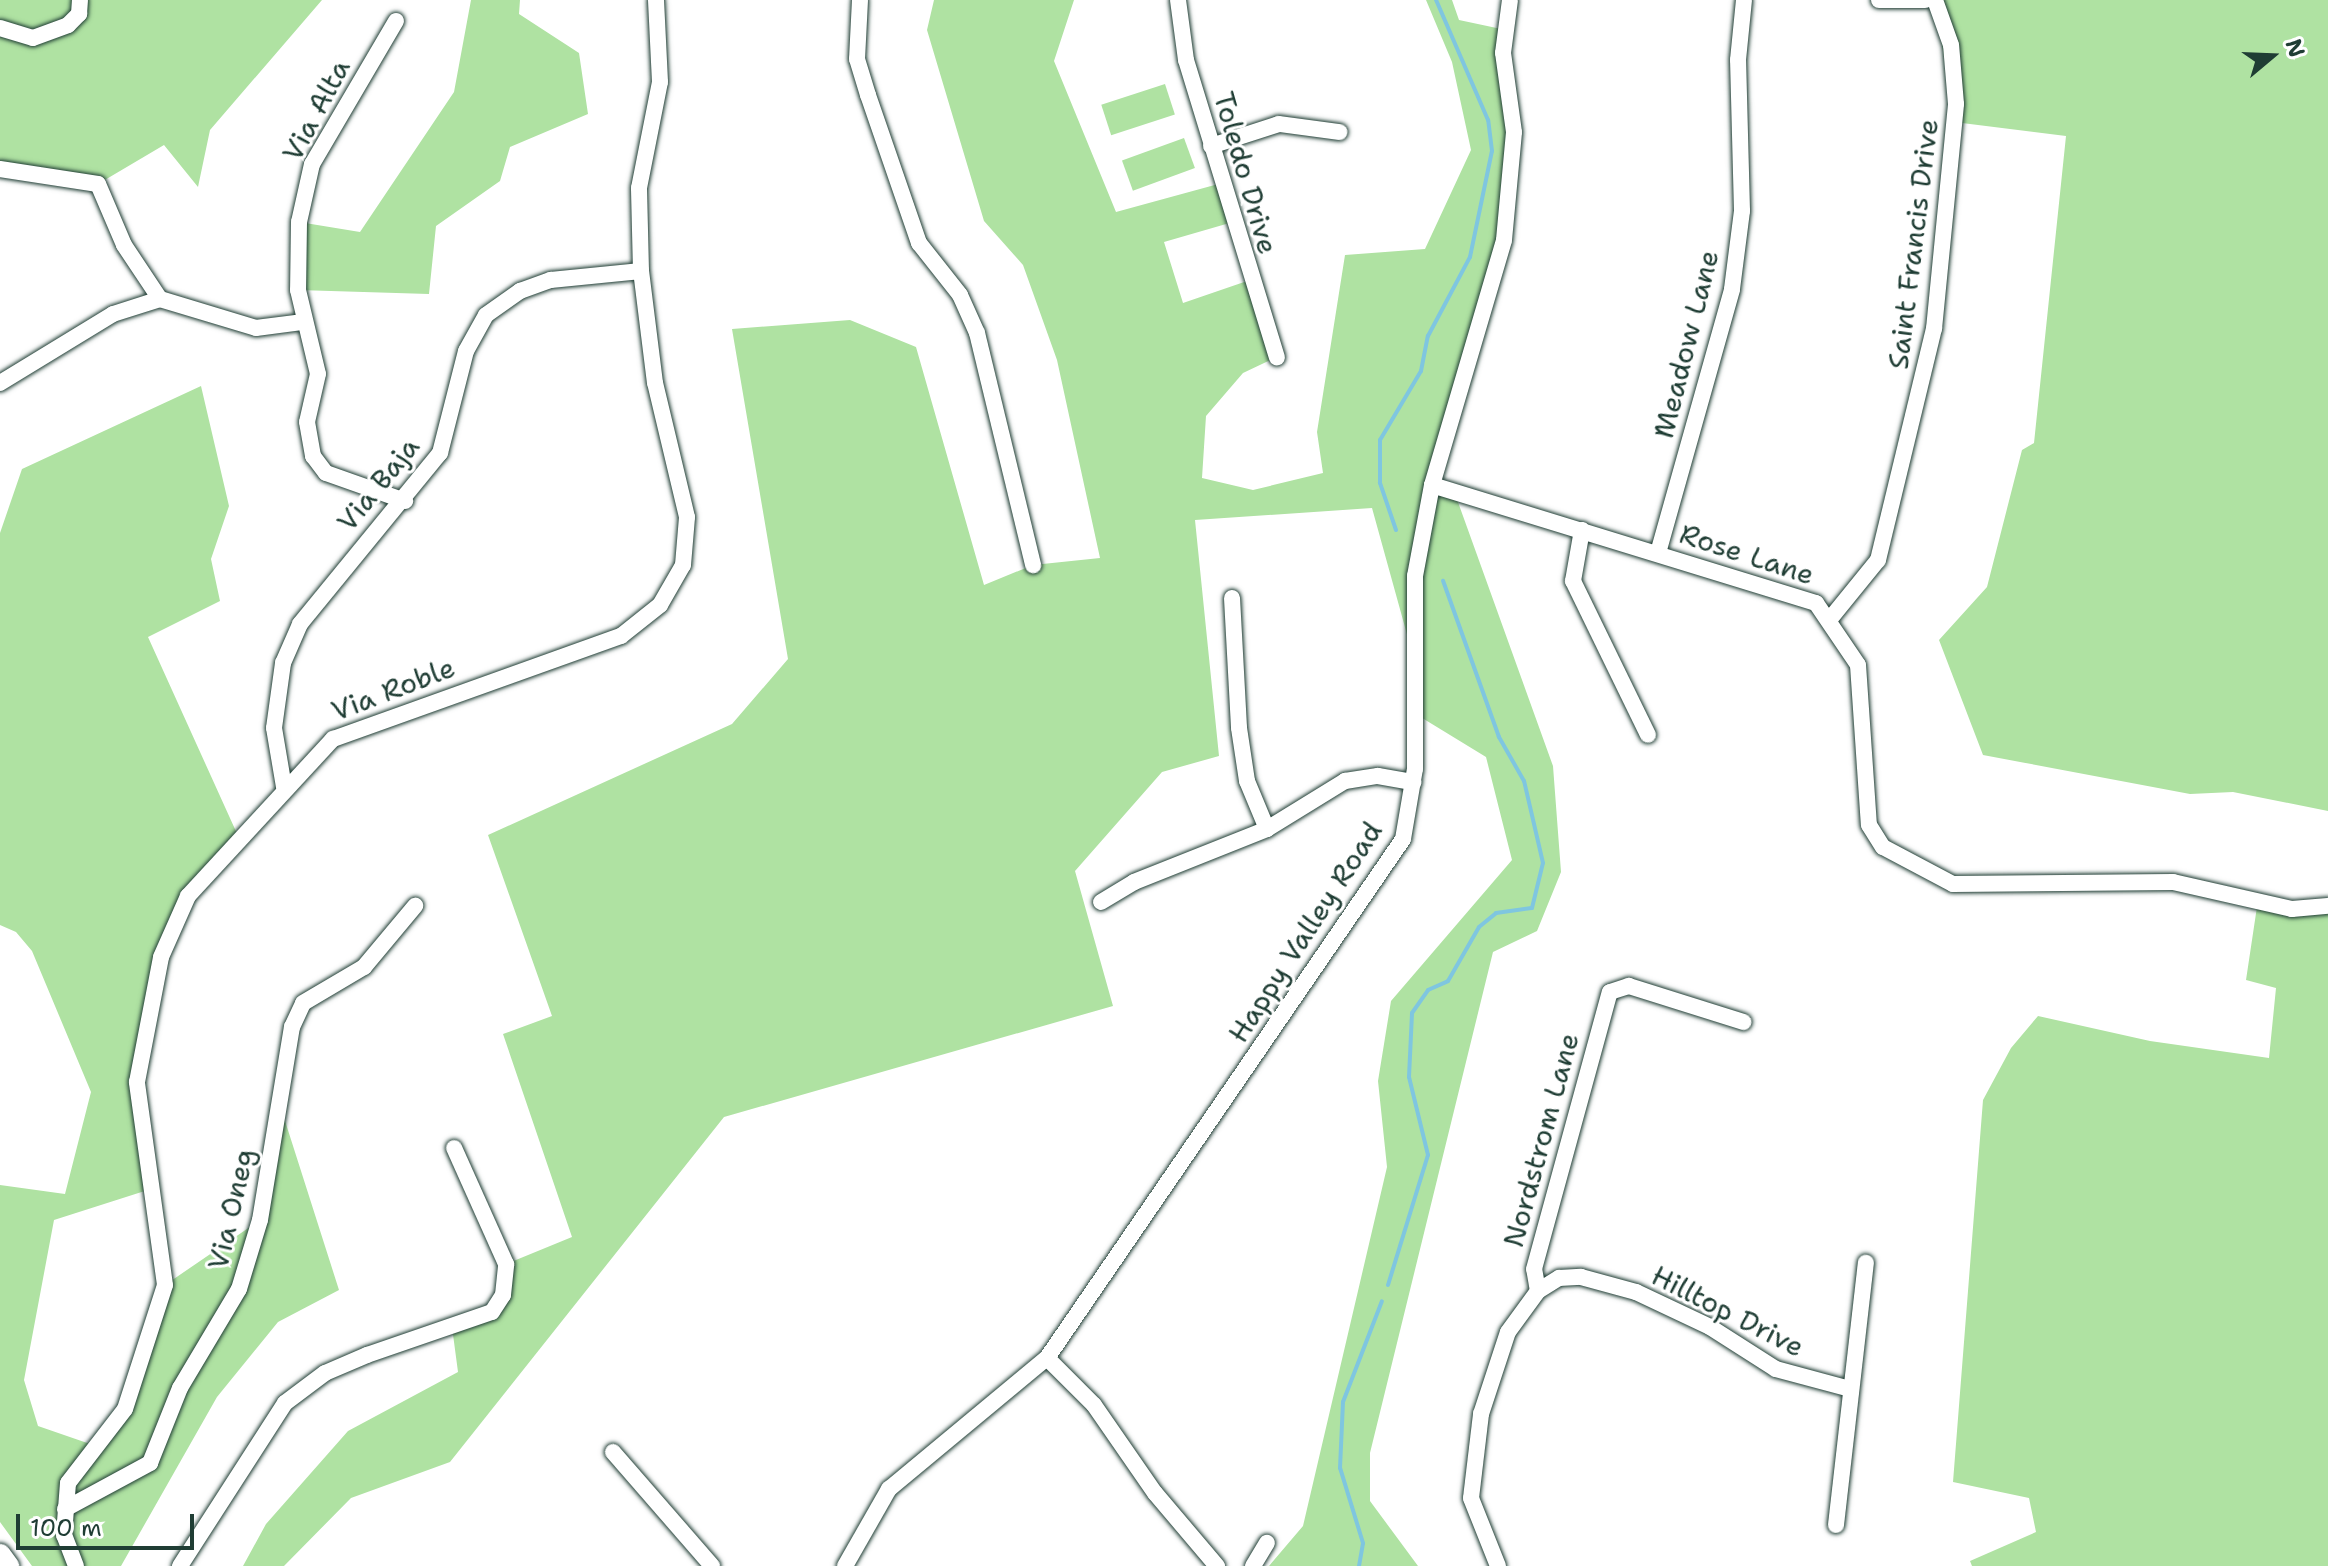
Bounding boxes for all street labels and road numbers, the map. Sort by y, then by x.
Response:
street label: Via Alta [275,53,357,167]
street label: Toledo Drive [1207,88,1285,258]
street label: Saint Francis Drive [1881,117,1945,371]
street label: Meadow Lane [1646,246,1726,442]
street label: Via Baja [330,430,426,538]
street label: Rose Lane [1676,516,1818,592]
street label: Via Roble [327,650,459,728]
street label: Happy Valley Road [1221,815,1389,1049]
street label: Nordstrom Lane [1496,1029,1586,1251]
street label: Via Oneg [201,1145,261,1273]
street label: Hilltop Drive [1646,1258,1810,1364]

